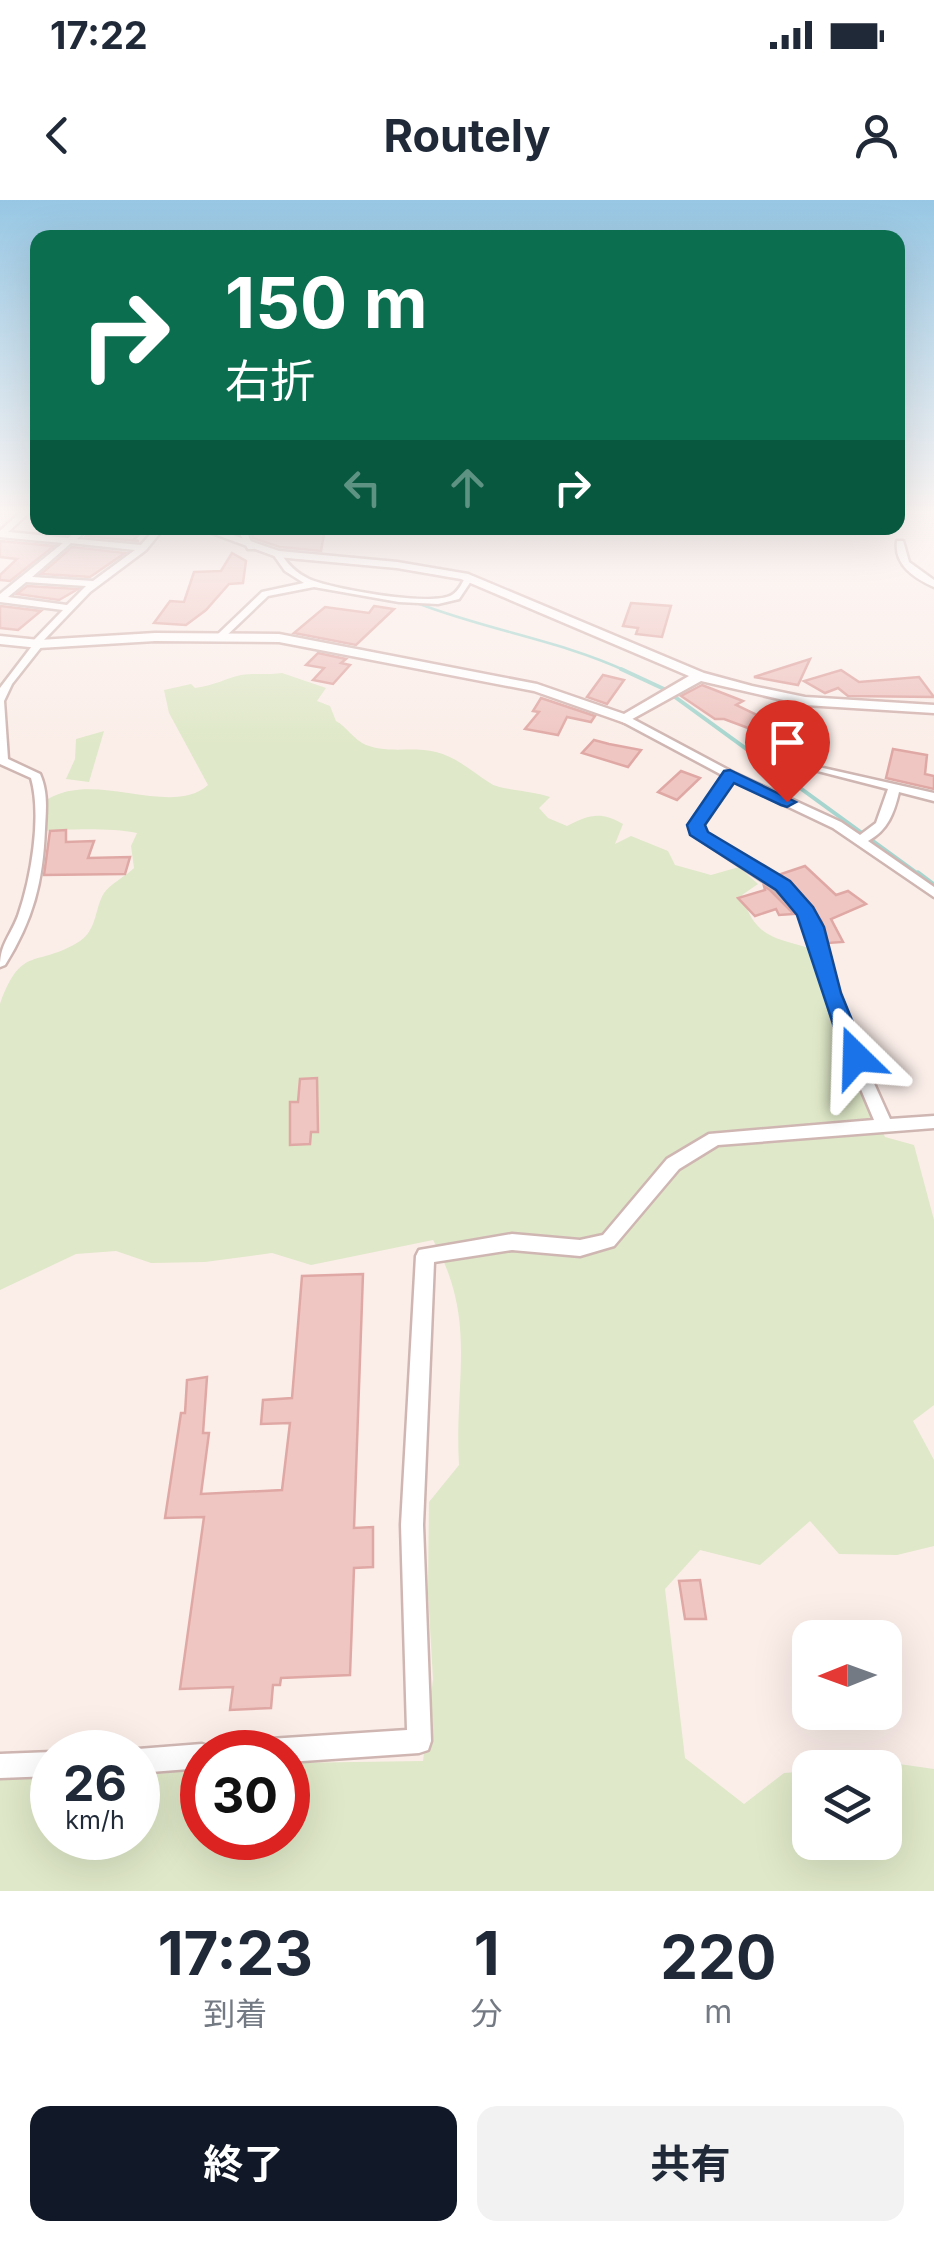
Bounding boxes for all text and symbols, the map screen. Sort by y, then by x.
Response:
text: 17:22 [50,12,148,58]
icon: back [30,108,85,163]
text: Routely [383,108,551,163]
icon: person [849,108,904,163]
text: 150 m [225,260,428,345]
icon: right [60,270,190,400]
text: 右折 [225,353,315,408]
icon: left [335,460,390,515]
icon: ahead [440,460,495,515]
icon: right [545,460,600,515]
pin [745,700,830,803]
icon: arrive [760,715,815,770]
position arrow [804,1005,908,1109]
north arrow [792,1620,902,1730]
map controls [792,1620,902,1860]
speed limit sign: 30 [180,1730,310,1860]
button: layers [792,1750,902,1860]
text: 26 [63,1753,127,1813]
text: km/h [65,1805,125,1835]
text: 17:23 [158,1917,313,1989]
text: 1 [474,1917,500,1989]
text: 220 [660,1921,776,1993]
text: m [704,1992,732,2031]
text: 到着 [203,1994,267,2033]
text: 分 [471,1994,503,2033]
button: 終了 [30,2106,457,2221]
button: 共有 [477,2106,904,2221]

